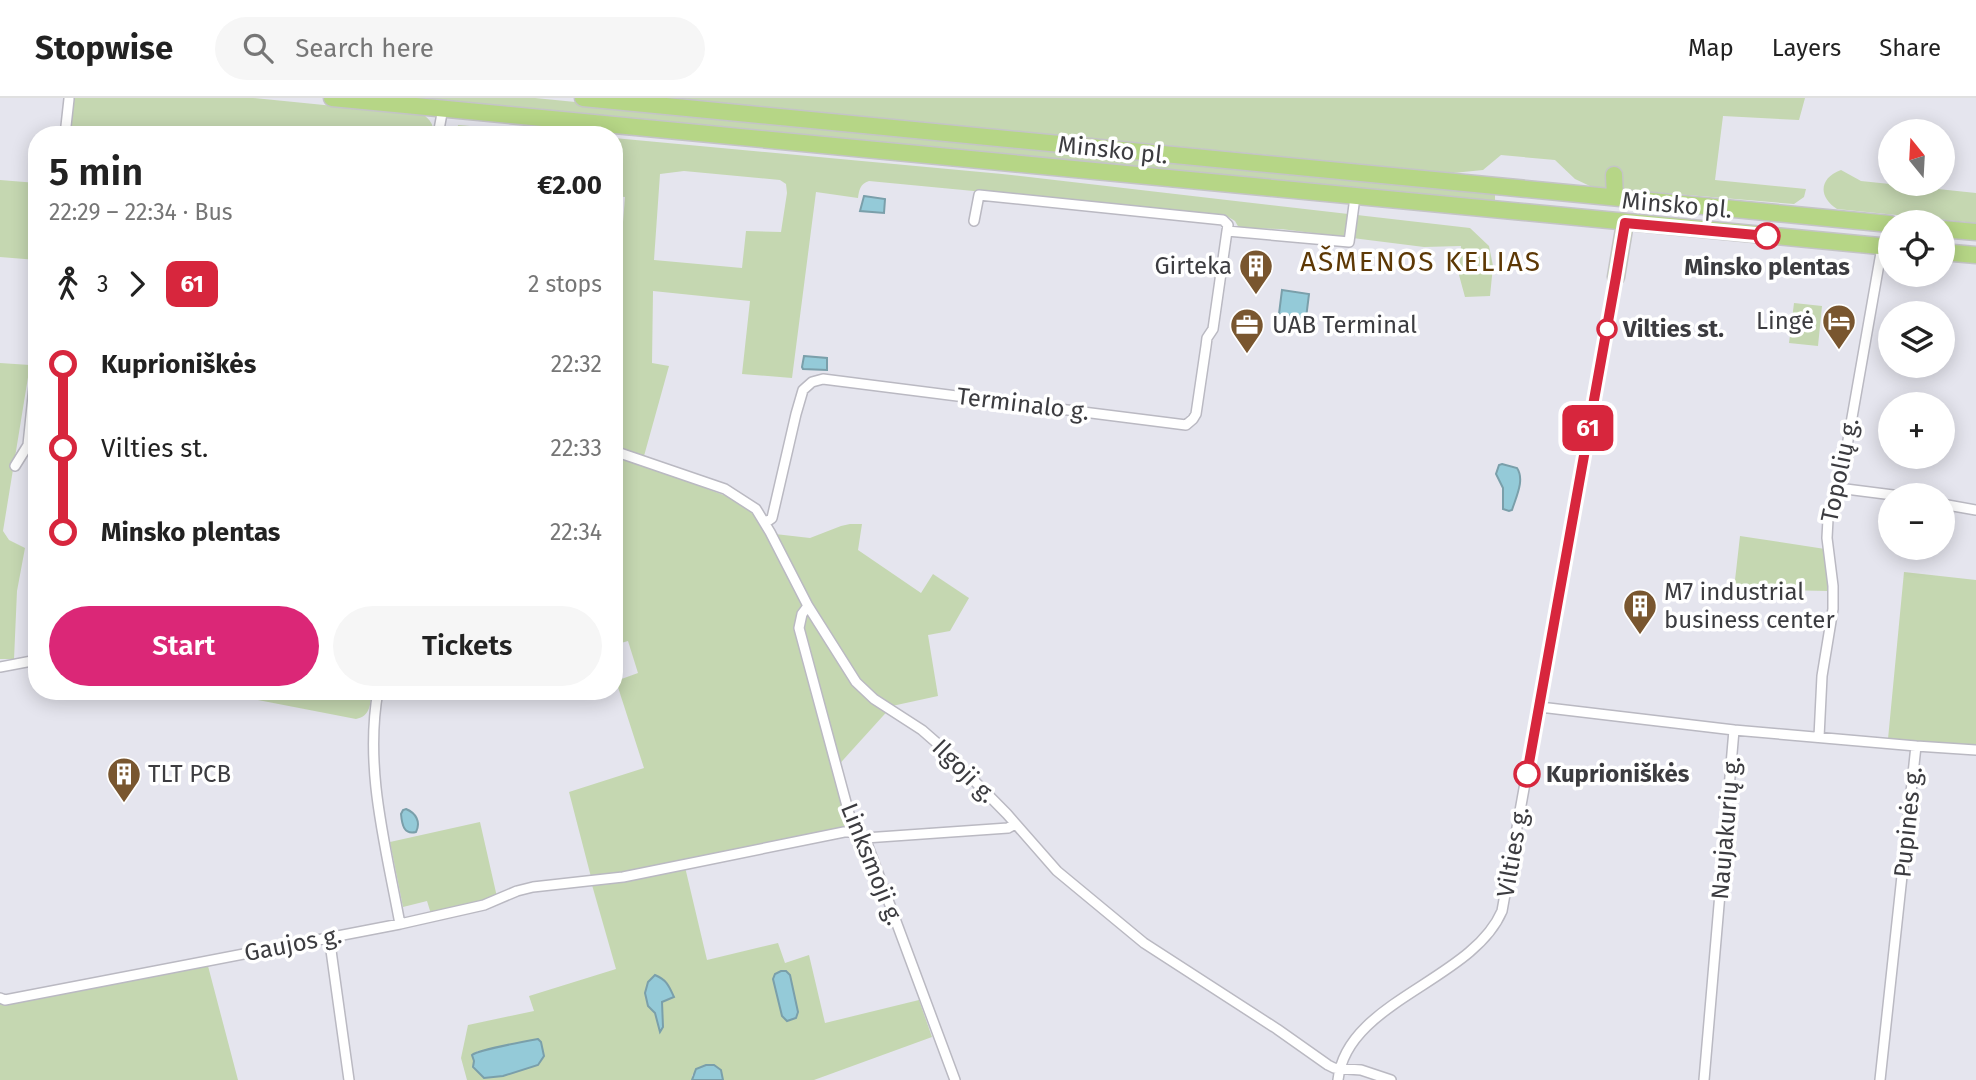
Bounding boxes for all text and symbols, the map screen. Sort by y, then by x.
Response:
search box [215,17,705,80]
text: Stopwise [35,28,173,68]
icon: search [239,29,277,67]
text: Search here [295,33,434,64]
text: Map [1688,34,1734,62]
text: Layers [1772,34,1841,62]
text: Share [1879,34,1941,62]
north arrow [1878,119,1955,196]
map controls [1878,119,1955,560]
street label: Minsko pl. [1057,130,1169,170]
text: 5 min [49,149,143,195]
text: €2.00 [537,170,602,201]
street label: Minsko pl. [1621,186,1733,224]
text: 22:29 – 22:34 · Bus [49,198,233,226]
button: locate [1878,210,1955,287]
marker: Minsko plentas [1754,223,1780,249]
district label: AŠMENOS KELIAS [1300,245,1542,278]
building icon: Girteka [1237,247,1275,296]
place label: Girteka [1154,252,1232,280]
place label: Minsko plentas [1684,253,1850,281]
icon: walk [49,265,87,303]
icon: forward [118,265,156,303]
text: 3 [97,270,108,298]
text: 61 [180,270,204,298]
text: 2 stops [528,270,602,298]
button: layers [1878,301,1955,378]
hotel icon: Lingė [1820,302,1858,351]
office icon: UAB Terminal [1228,306,1266,355]
place label: Lingė [1756,307,1814,335]
place label: UAB Terminal [1272,311,1417,339]
place label: Vilties st. [1622,315,1724,343]
marker: Vilties st. [1597,319,1617,339]
text: Kuprioniškės [101,349,256,380]
text: 22:32 [551,350,602,378]
street label: Terminalo g. [955,382,1091,426]
button: + [1878,392,1955,469]
line badge: 61 [1556,405,1620,451]
text: 61 [1576,414,1600,442]
street label: Topolių g. [1815,415,1865,525]
text: Vilties st. [101,433,208,464]
text: 22:33 [551,434,602,462]
button: − [1878,483,1955,560]
text: Minsko plentas [101,517,280,548]
text: 22:34 [550,518,602,546]
place label: M7 industrial business center [1664,578,1835,634]
building icon: M7 industrial business center [1621,587,1659,636]
button: Start [49,606,319,686]
button: Tickets [333,606,602,686]
street label: Ilgoji g. [926,733,1002,809]
building icon: TLT PCB [105,755,143,804]
street label: Naujakurių g. [1706,755,1746,901]
place label: TLT PCB [148,760,231,788]
place label: Kuprioniškės [1546,760,1690,788]
marker: Kuprioniškės [1514,761,1540,787]
street label: Pupinės g. [1888,765,1928,879]
street label: Linksmoji g. [835,799,909,929]
street label: Vilties g. [1491,805,1535,899]
street label: Gaujos g. [242,921,344,967]

